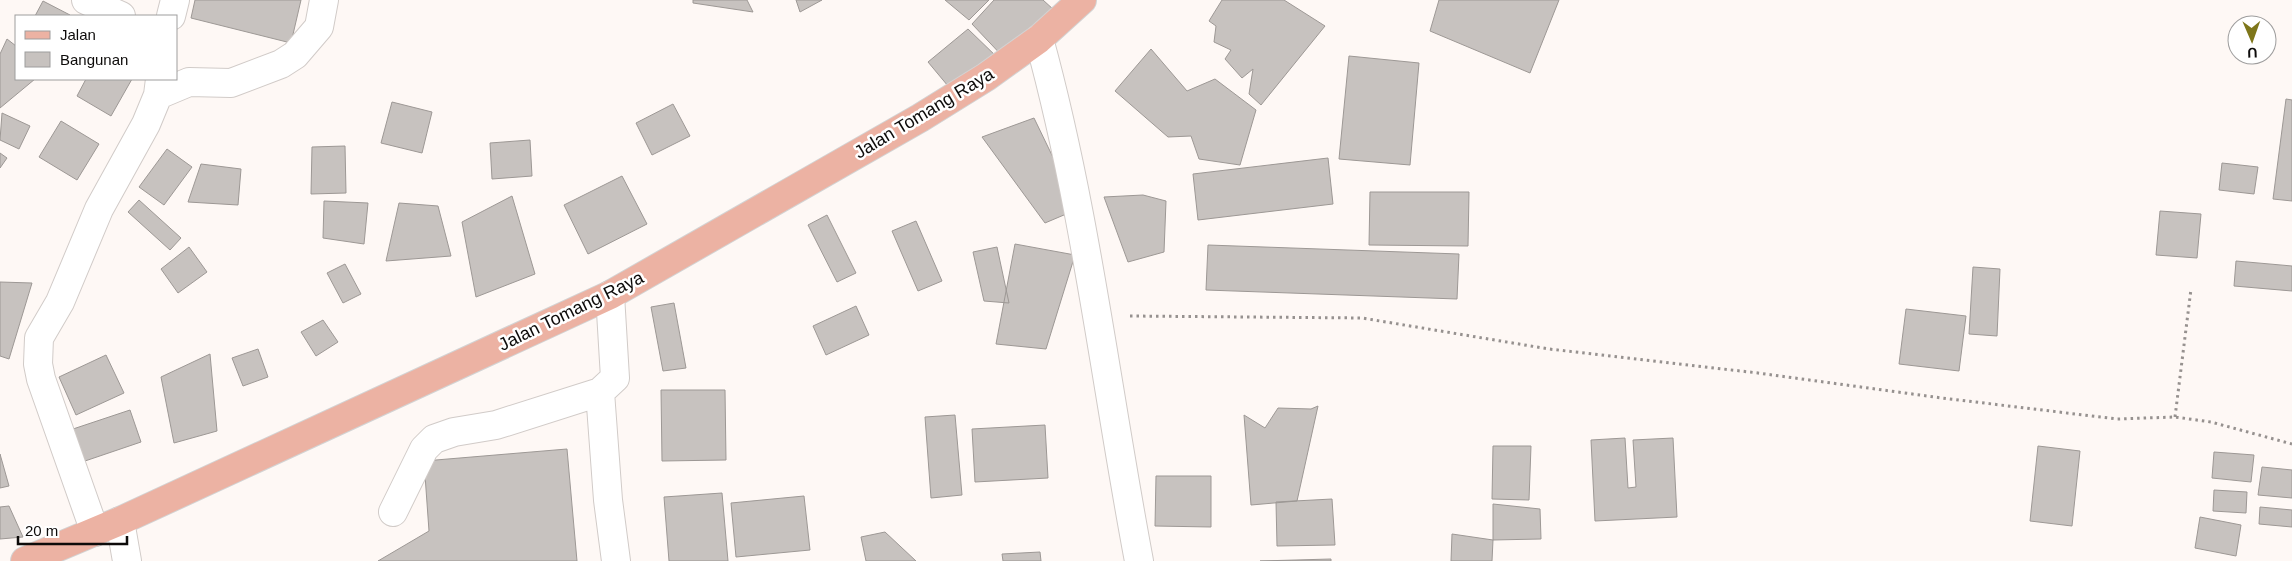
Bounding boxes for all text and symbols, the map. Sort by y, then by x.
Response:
legend [15,15,178,80]
north arrow [2227,15,2277,65]
text: Jalan [60,26,96,43]
text: U [2247,45,2258,61]
text: Bangunan [60,51,128,68]
street label: Jalan Tomang Raya [851,63,998,162]
street label: Jalan Tomang Raya [495,267,648,355]
scale bar [18,514,126,546]
text: 20 m [25,522,58,539]

